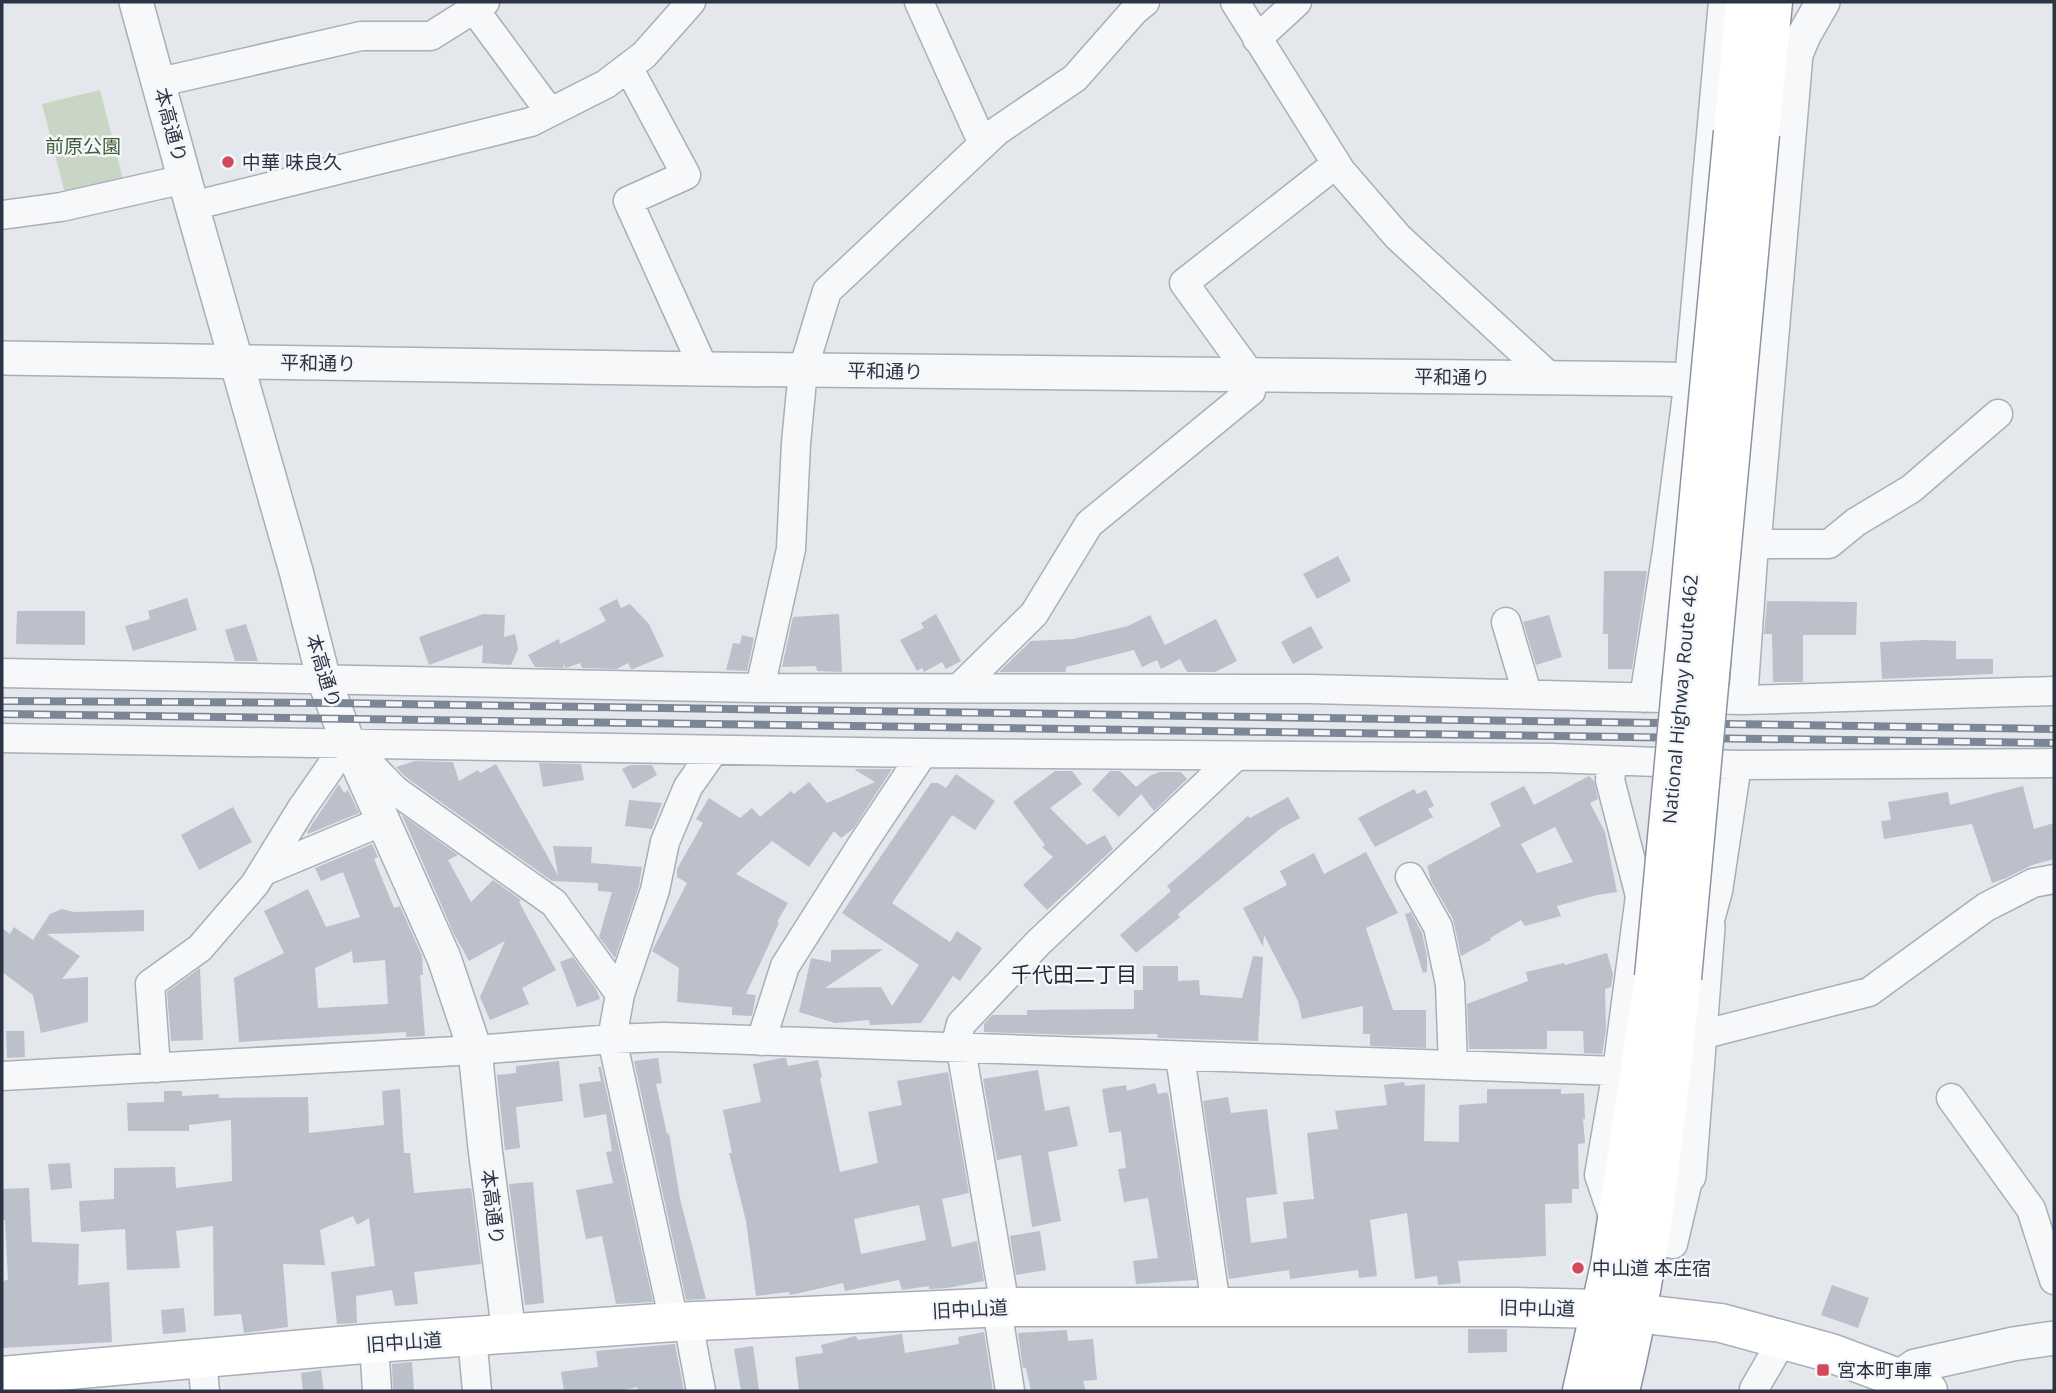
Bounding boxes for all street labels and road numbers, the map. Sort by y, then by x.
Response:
street label: 本高通り [149,85,193,165]
street label: 平和通り [280,349,356,377]
street label: 平和通り [847,357,923,385]
street label: 平和通り [1414,363,1490,391]
street label: National Highway Route 462 [1656,573,1704,825]
street label: 本高通り [300,631,348,711]
street label: 本高通り [475,1168,511,1246]
street label: 旧中山道 [931,1294,1009,1324]
street label: 旧中山道 [1499,1294,1575,1322]
street label: 旧中山道 [365,1326,443,1358]

